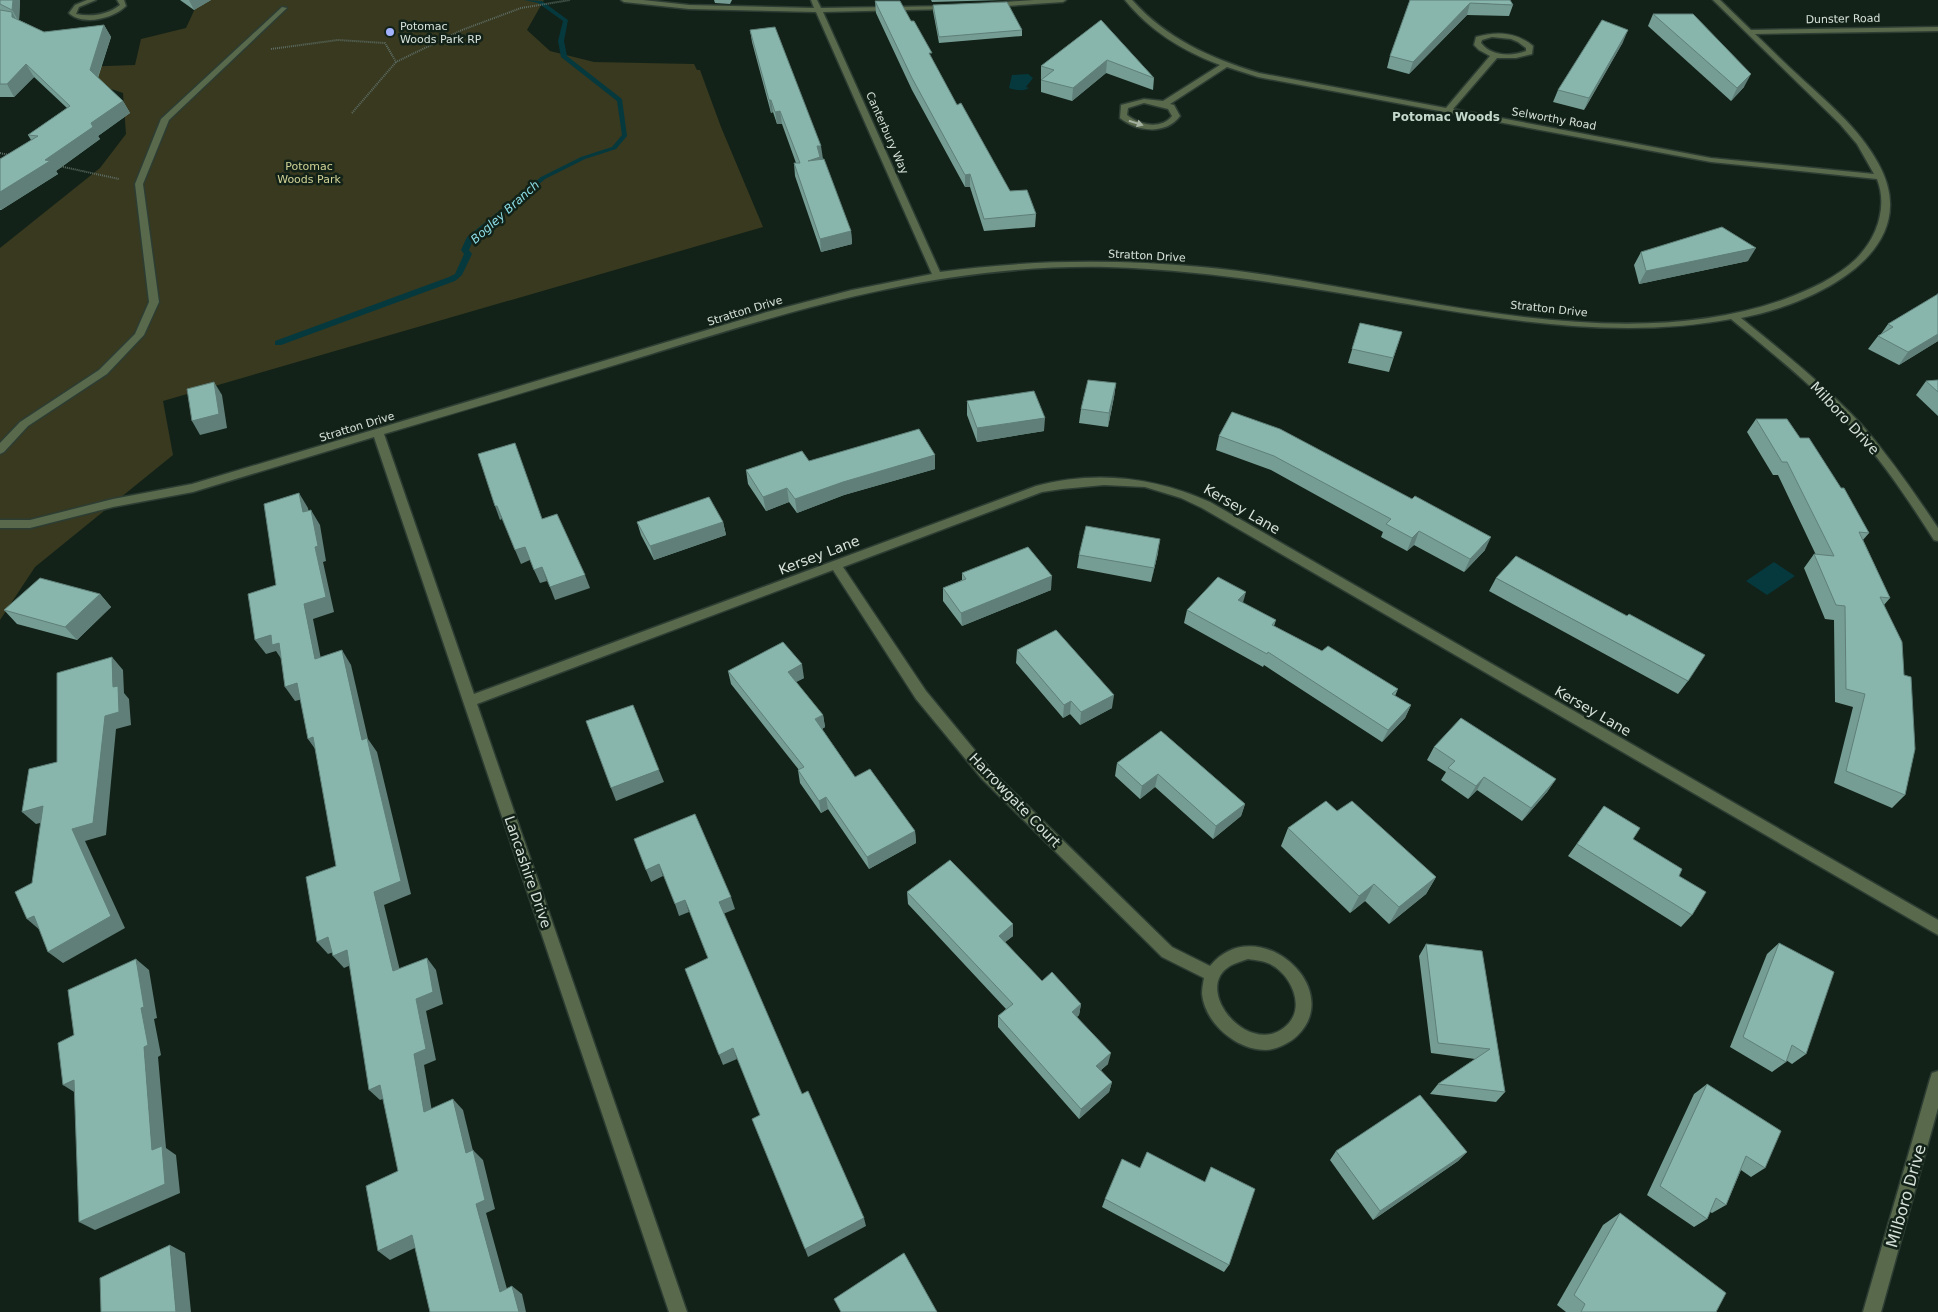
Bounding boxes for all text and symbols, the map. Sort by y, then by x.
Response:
street label: Dunster Road [1805,12,1881,26]
place label: Potomac Woods Park RP [400,20,482,46]
marker: Potomac Woods Park RP [384,26,396,38]
street label: Canterbury Way [863,90,911,177]
street label: Selworthy Road [1511,105,1597,133]
district label: Potomac Woods [1392,110,1500,124]
one-way arrow [1129,120,1144,128]
park label: Potomac Woods Park [277,160,341,186]
water label: Bogley Branch [468,178,542,246]
street label: Stratton Drive [1108,247,1186,265]
street label: Stratton Drive [706,293,784,329]
street label: Stratton Drive [1510,298,1589,320]
street label: Milboro Drive [1807,378,1883,458]
street label: Stratton Drive [318,409,396,445]
street label: Kersey Lane [1201,481,1283,537]
street label: Kersey Lane [776,532,862,578]
street label: Kersey Lane [1552,683,1634,739]
street label: Harrowgate Court [966,750,1064,851]
street label: Lancashire Drive [501,814,555,930]
street label: Milboro Drive [1882,1142,1930,1250]

